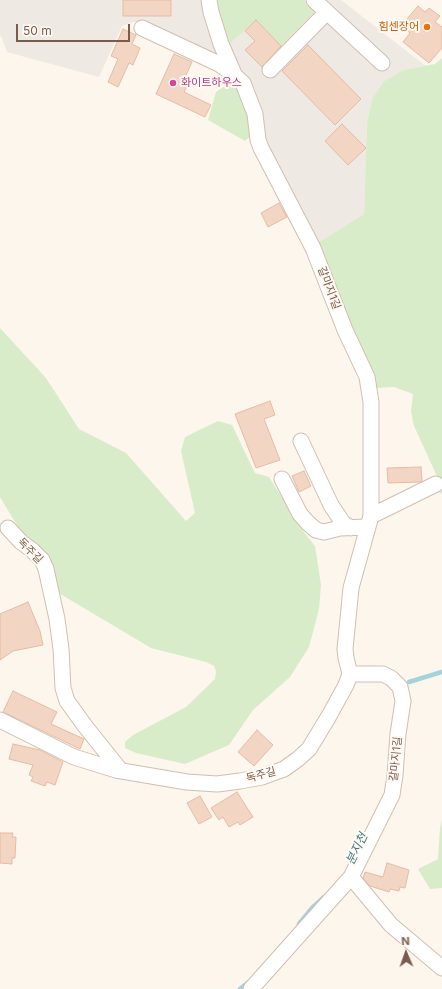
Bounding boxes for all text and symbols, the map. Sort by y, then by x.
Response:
scale bar [18,16,132,42]
place label: 힘센장어 [379,20,419,34]
marker: 힘센장어 [422,22,432,32]
text: 50 m [23,23,52,38]
place label: 화이트하우스 [181,76,242,90]
marker: 화이트하우스 [168,78,178,88]
street label: 갈마지1길 [315,265,343,311]
street label: 독주길 [15,536,45,566]
street label: 갈마지1길 [387,736,405,782]
street label: 독주길 [245,765,277,785]
water label: 분지천 [343,831,371,867]
north arrow [386,933,426,973]
text: N [401,934,410,948]

